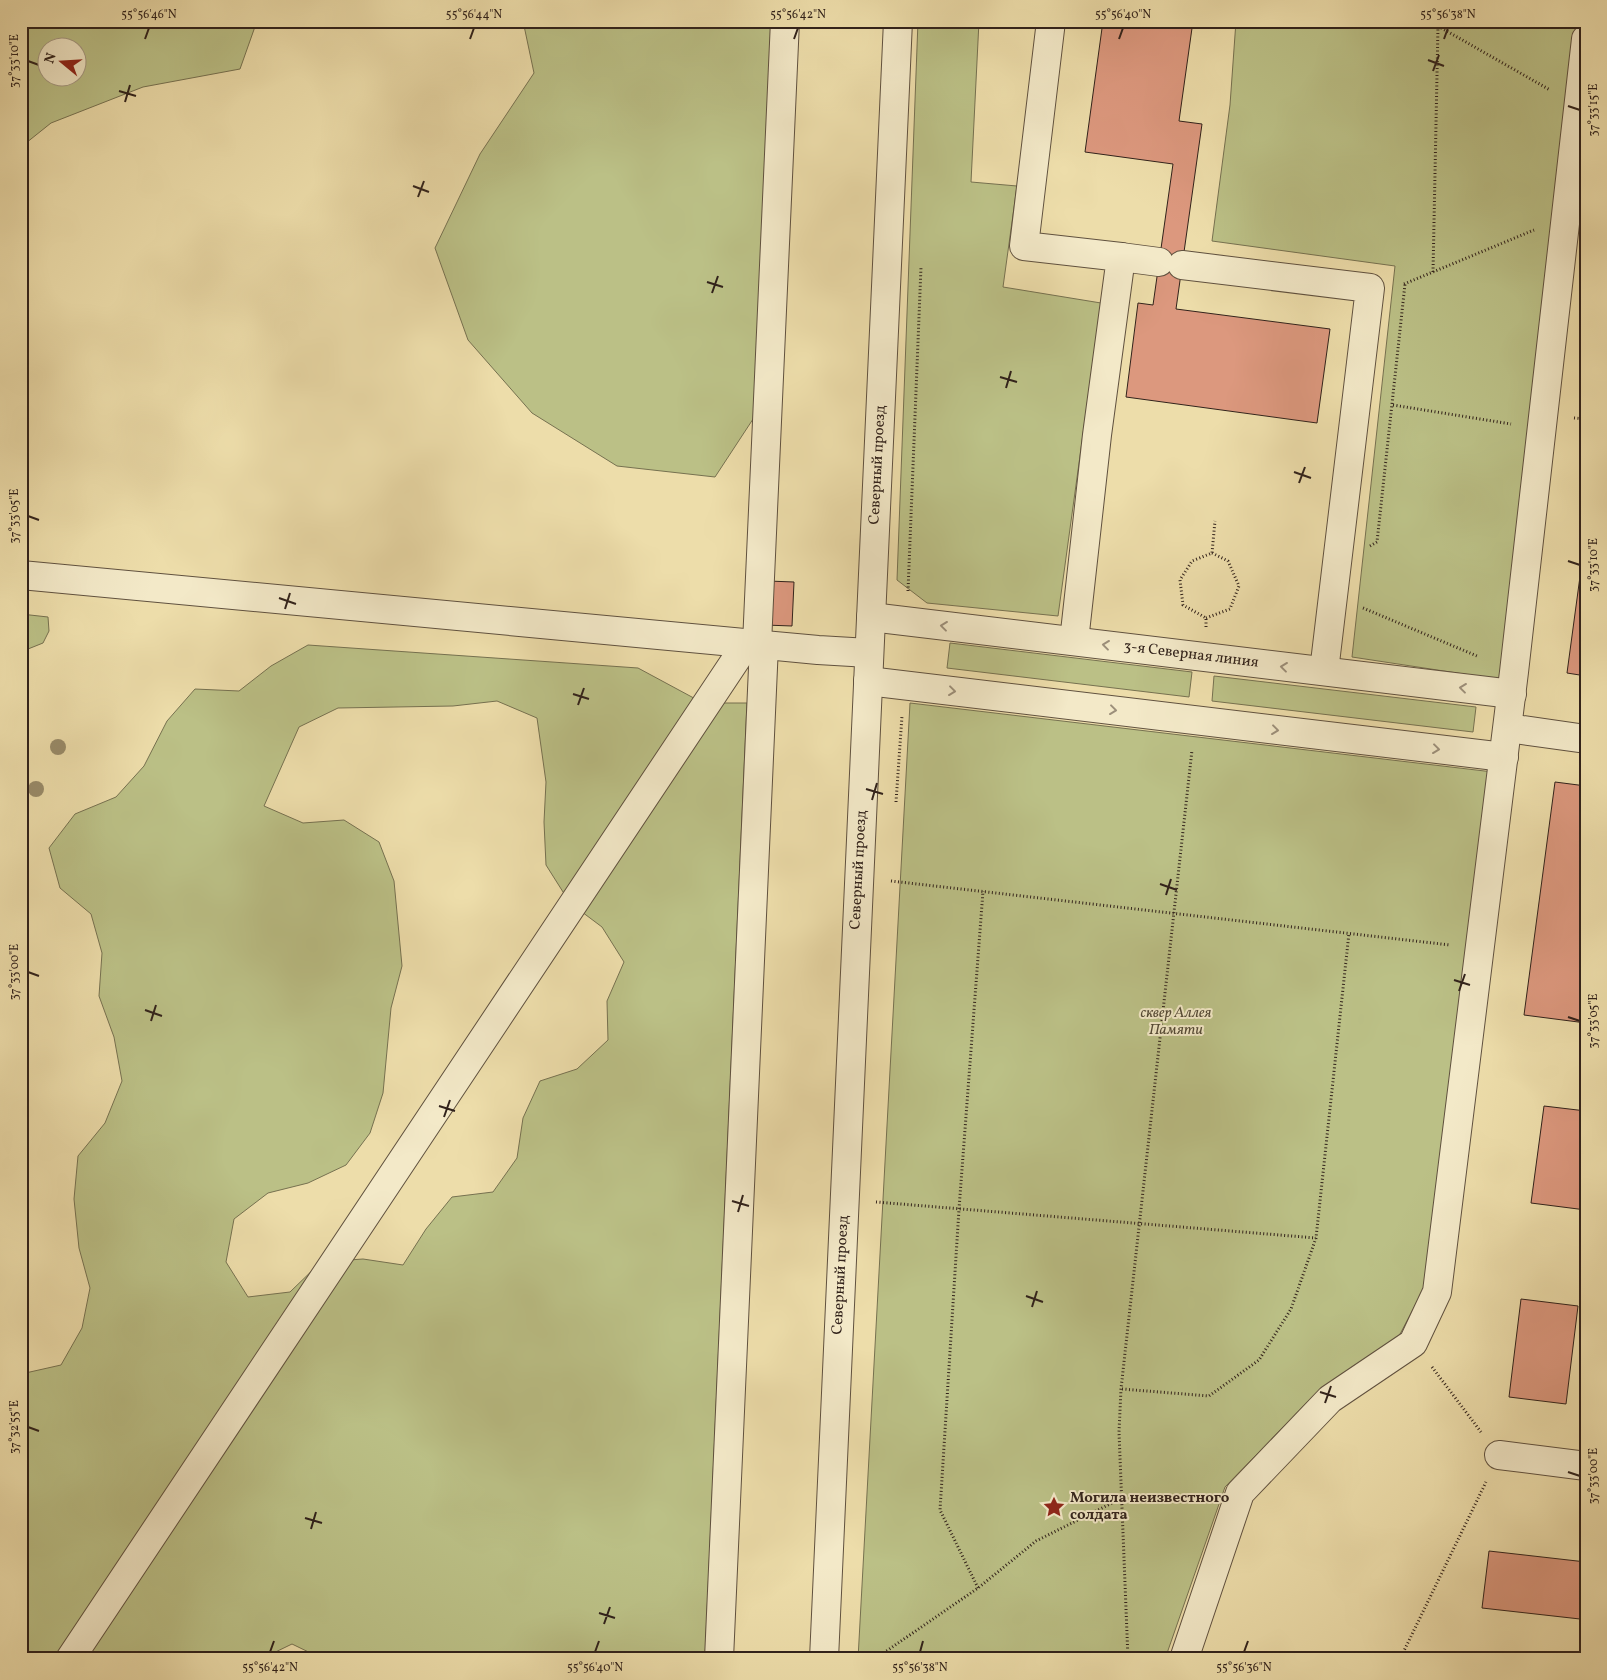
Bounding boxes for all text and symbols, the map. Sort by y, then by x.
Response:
text: 55°56'46"N [121,7,177,23]
text: 55°56'44"N [446,7,502,23]
text: 55°56'42"N [770,7,826,23]
text: 55°56'40"N [1095,7,1151,23]
text: 55°56'38"N [1420,7,1476,23]
text: 37°33'10"E [7,34,23,88]
north arrow [38,38,88,88]
text: N [40,51,62,66]
text: 37°33'15"E [1586,84,1602,136]
street label: Северный проезд [864,404,892,525]
text: 37°33'05"E [7,488,23,544]
text: 37°33'10"E [1586,538,1602,592]
one-way arrow [940,621,948,632]
street label: 3-я Северная линия [1122,636,1260,674]
one-way arrow [1101,640,1109,651]
one-way arrow [1280,662,1289,672]
one-way arrow [1459,683,1467,694]
one-way arrow [948,685,956,696]
one-way arrow [1110,704,1118,715]
one-way arrow [1271,724,1279,735]
one-way arrow [1432,743,1440,754]
street label: Северный проезд [845,809,873,930]
text: 37°33'00"E [7,944,23,1000]
text: 37°33'05"E [1586,993,1602,1049]
park label: сквер Аллея Памяти [1141,1003,1212,1041]
street label: Северный проезд [827,1214,855,1335]
text: 37°32'55"E [7,1400,23,1454]
text: 37°33'00"E [1586,1448,1602,1504]
place label: Могила неизвестного солдата [1070,1488,1230,1526]
place icon: Могила неизвестного солдата [1041,1494,1067,1520]
text: 55°56'42"N [242,1660,298,1676]
text: 55°56'40"N [567,1660,623,1676]
text: 55°56'38"N [892,1660,948,1676]
text: 55°56'36"N [1216,1660,1272,1676]

